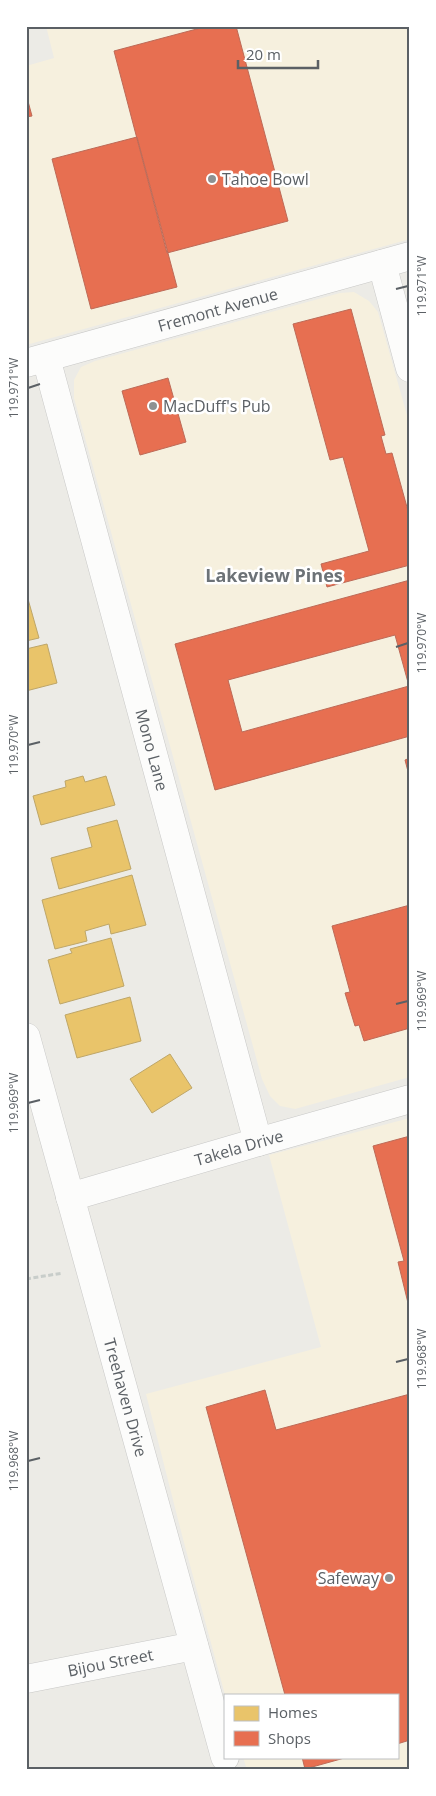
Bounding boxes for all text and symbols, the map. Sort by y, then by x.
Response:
scale bar [238,38,318,70]
text: 20 m [246,44,281,64]
place label: Tahoe Bowl [222,168,309,190]
marker: Tahoe Bowl [206,173,218,185]
text: 119.971°W [413,256,430,316]
street label: Fremont Avenue [155,282,280,337]
text: 119.971°W [5,358,22,418]
place label: MacDuff's Pub [163,395,271,417]
marker: MacDuff's Pub [147,400,159,412]
district label: Lakeview Pines [205,563,343,587]
text: 119.970°W [413,613,430,673]
street label: Mono Lane [130,707,174,793]
text: 119.970°W [5,715,22,775]
text: 119.969°W [413,971,430,1031]
text: 119.969°W [5,1073,22,1133]
street label: Takela Drive [192,1124,286,1171]
text: 119.968°W [413,1329,430,1389]
street label: Treehaven Drive [99,1336,153,1459]
text: 119.968°W [5,1431,22,1491]
place label: Safeway [318,1567,380,1589]
marker: Safeway [383,1572,395,1584]
street label: Bijou Street [66,1643,155,1682]
legend [224,1694,398,1758]
text: Homes [268,1702,318,1722]
text: Shops [268,1728,311,1748]

